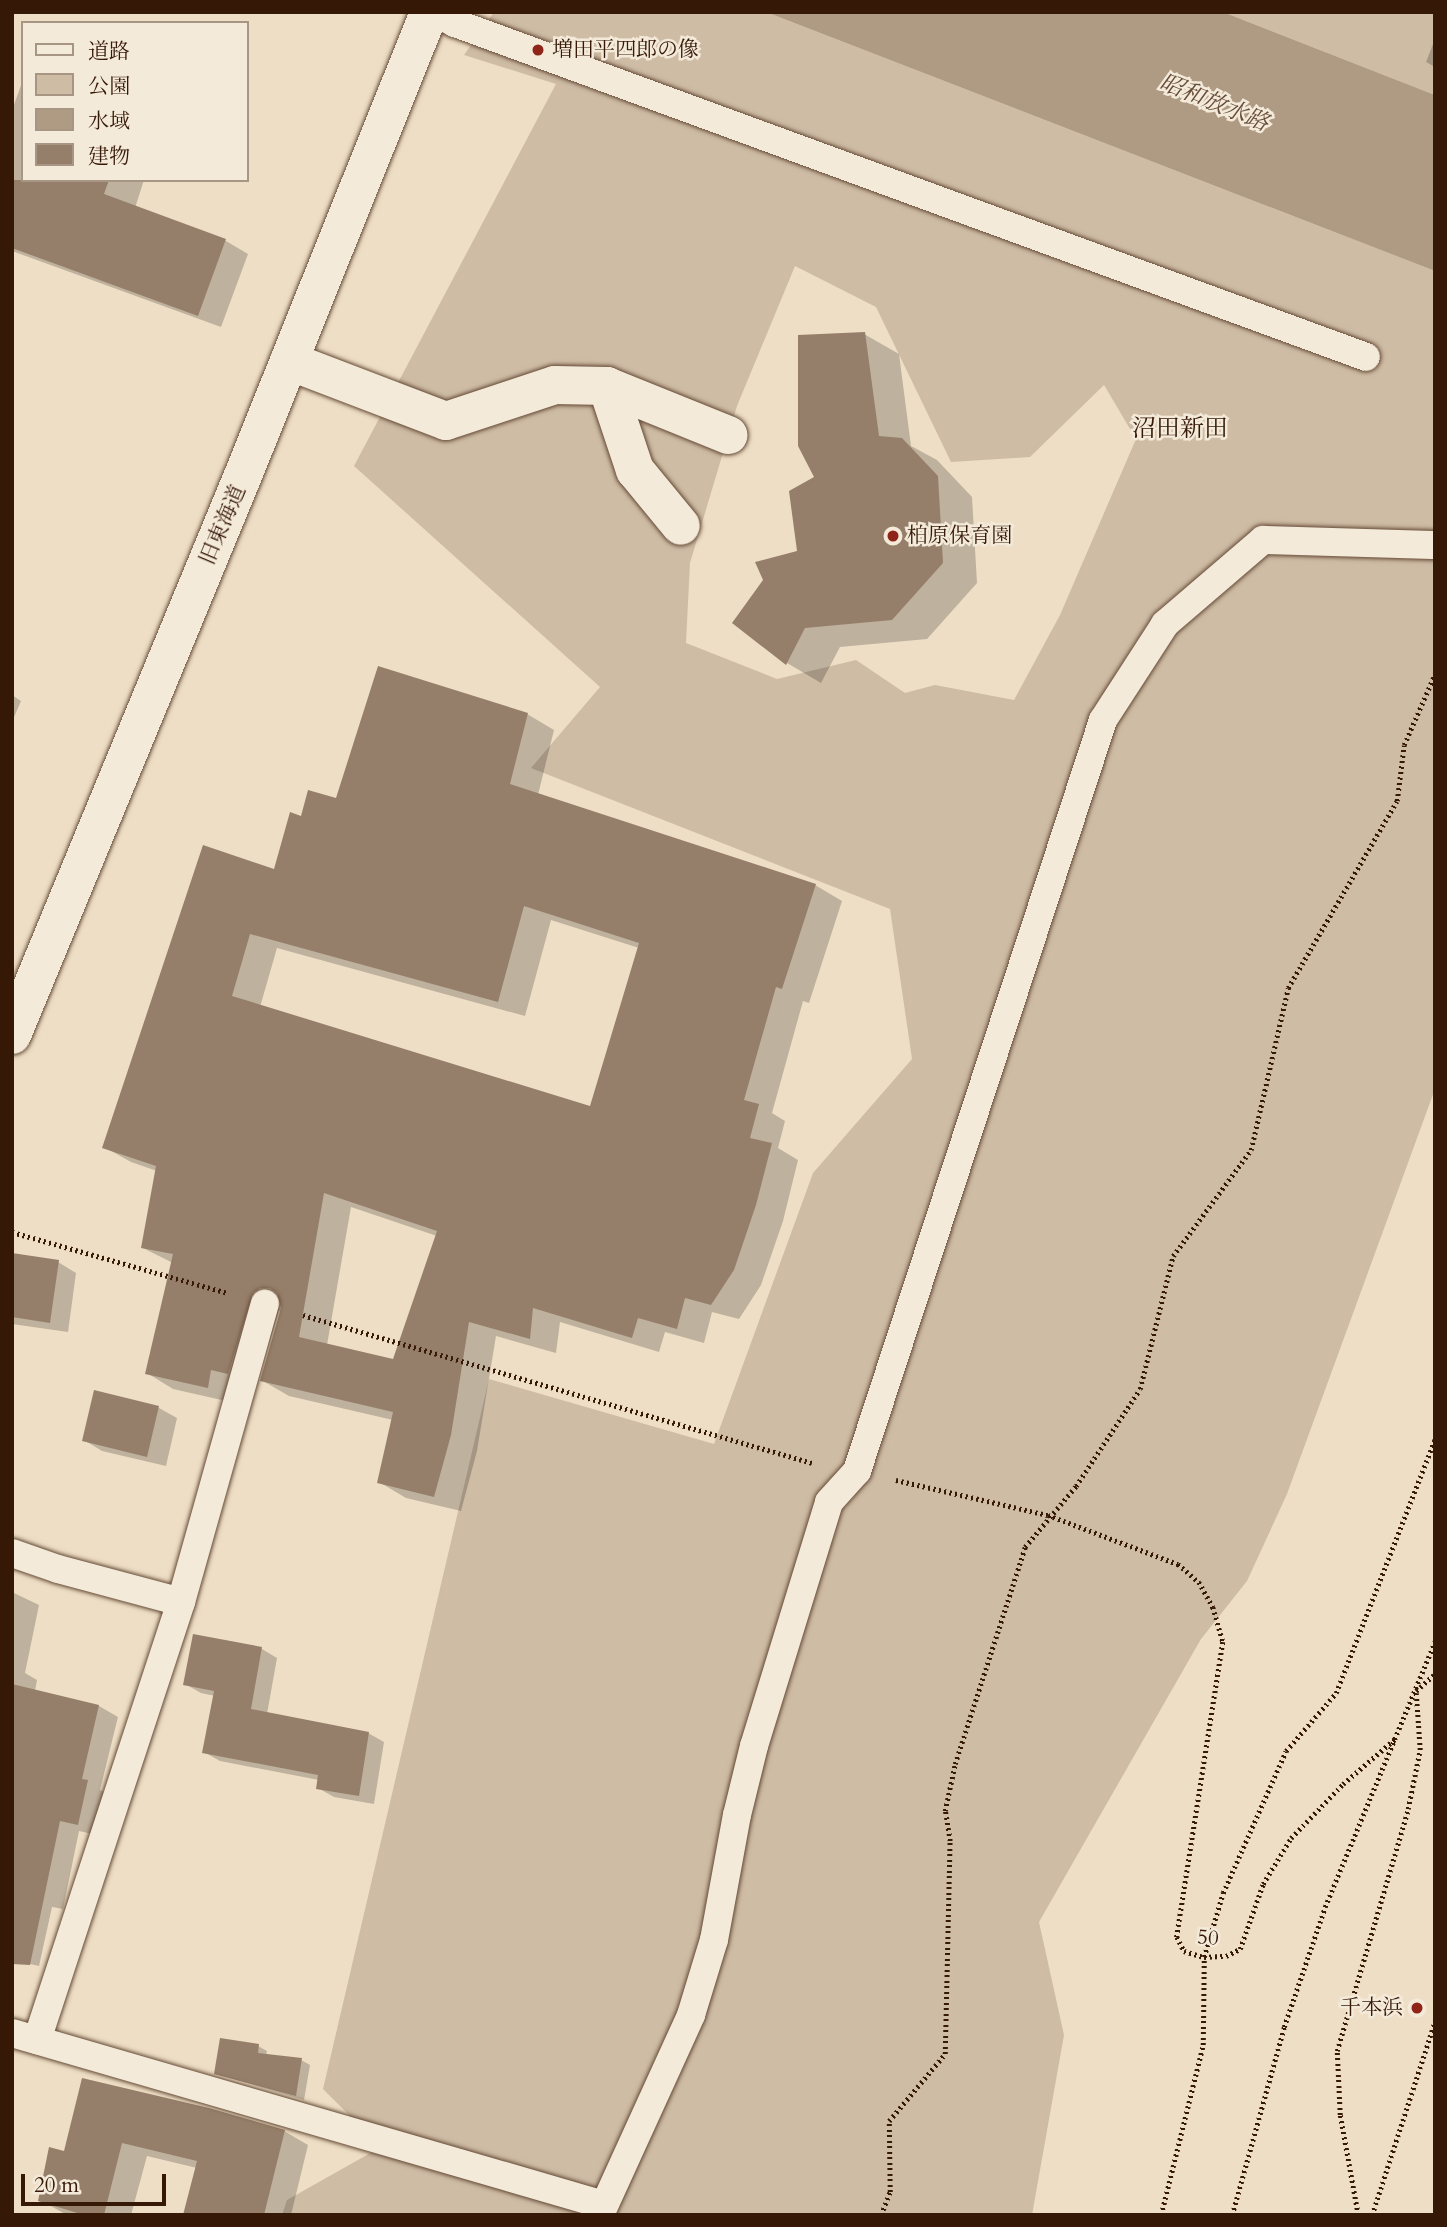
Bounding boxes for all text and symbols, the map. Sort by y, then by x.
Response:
legend [21,21,248,182]
text: 道路 [88,37,130,66]
place label: 増田平四郎の像 [552,37,699,63]
marker: 増田平四郎の像 [530,42,546,58]
water label: 昭和放水路 [1156,69,1272,137]
text: 公園 [88,72,130,101]
text: 水域 [88,107,130,136]
text: 建物 [88,142,130,171]
district label: 沼田新田 [1132,415,1228,443]
street label: 旧東海道 [195,481,251,569]
place label: 柏原保育園 [907,523,1012,549]
marker: 柏原保育園 [885,528,901,544]
street label: 50 [1196,1925,1220,1951]
place label: 千本浜 [1340,1995,1403,2021]
marker: 千本浜 [1409,2000,1425,2016]
scale bar [24,2160,170,2204]
text: 20 m [34,2171,79,2200]

